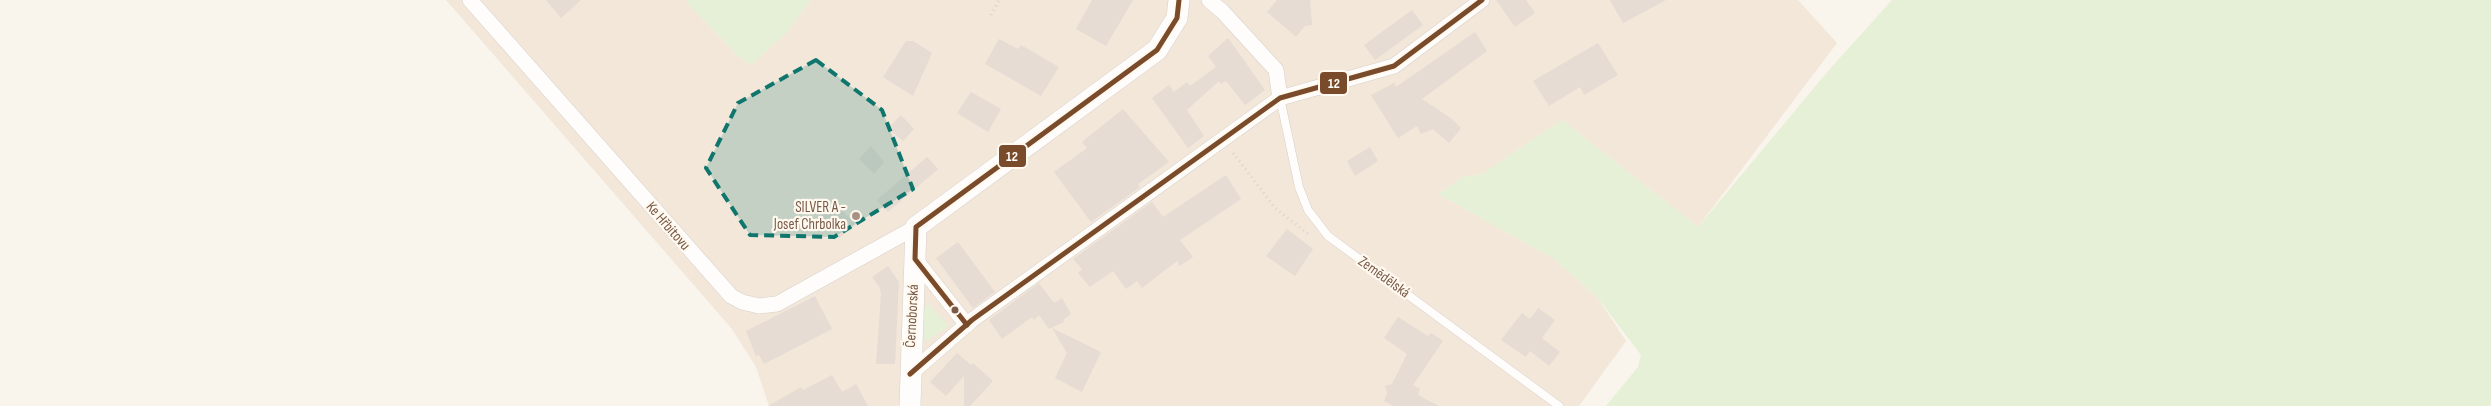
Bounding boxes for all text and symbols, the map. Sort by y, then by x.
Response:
line badge: 12 [1319,71,1348,95]
text: 12 [1328,75,1340,92]
line badge: 12 [998,144,1027,168]
text: 12 [1006,148,1018,165]
street label: Ke Hřbitovu [642,198,694,254]
place label: SILVER A - Josef Chrbolka [773,198,846,234]
marker: SILVER A - Josef Chrbolka [850,210,862,222]
street label: Zemědělská [1354,252,1414,302]
street label: Černoborská [901,284,923,348]
unlabelled marker [950,305,960,315]

